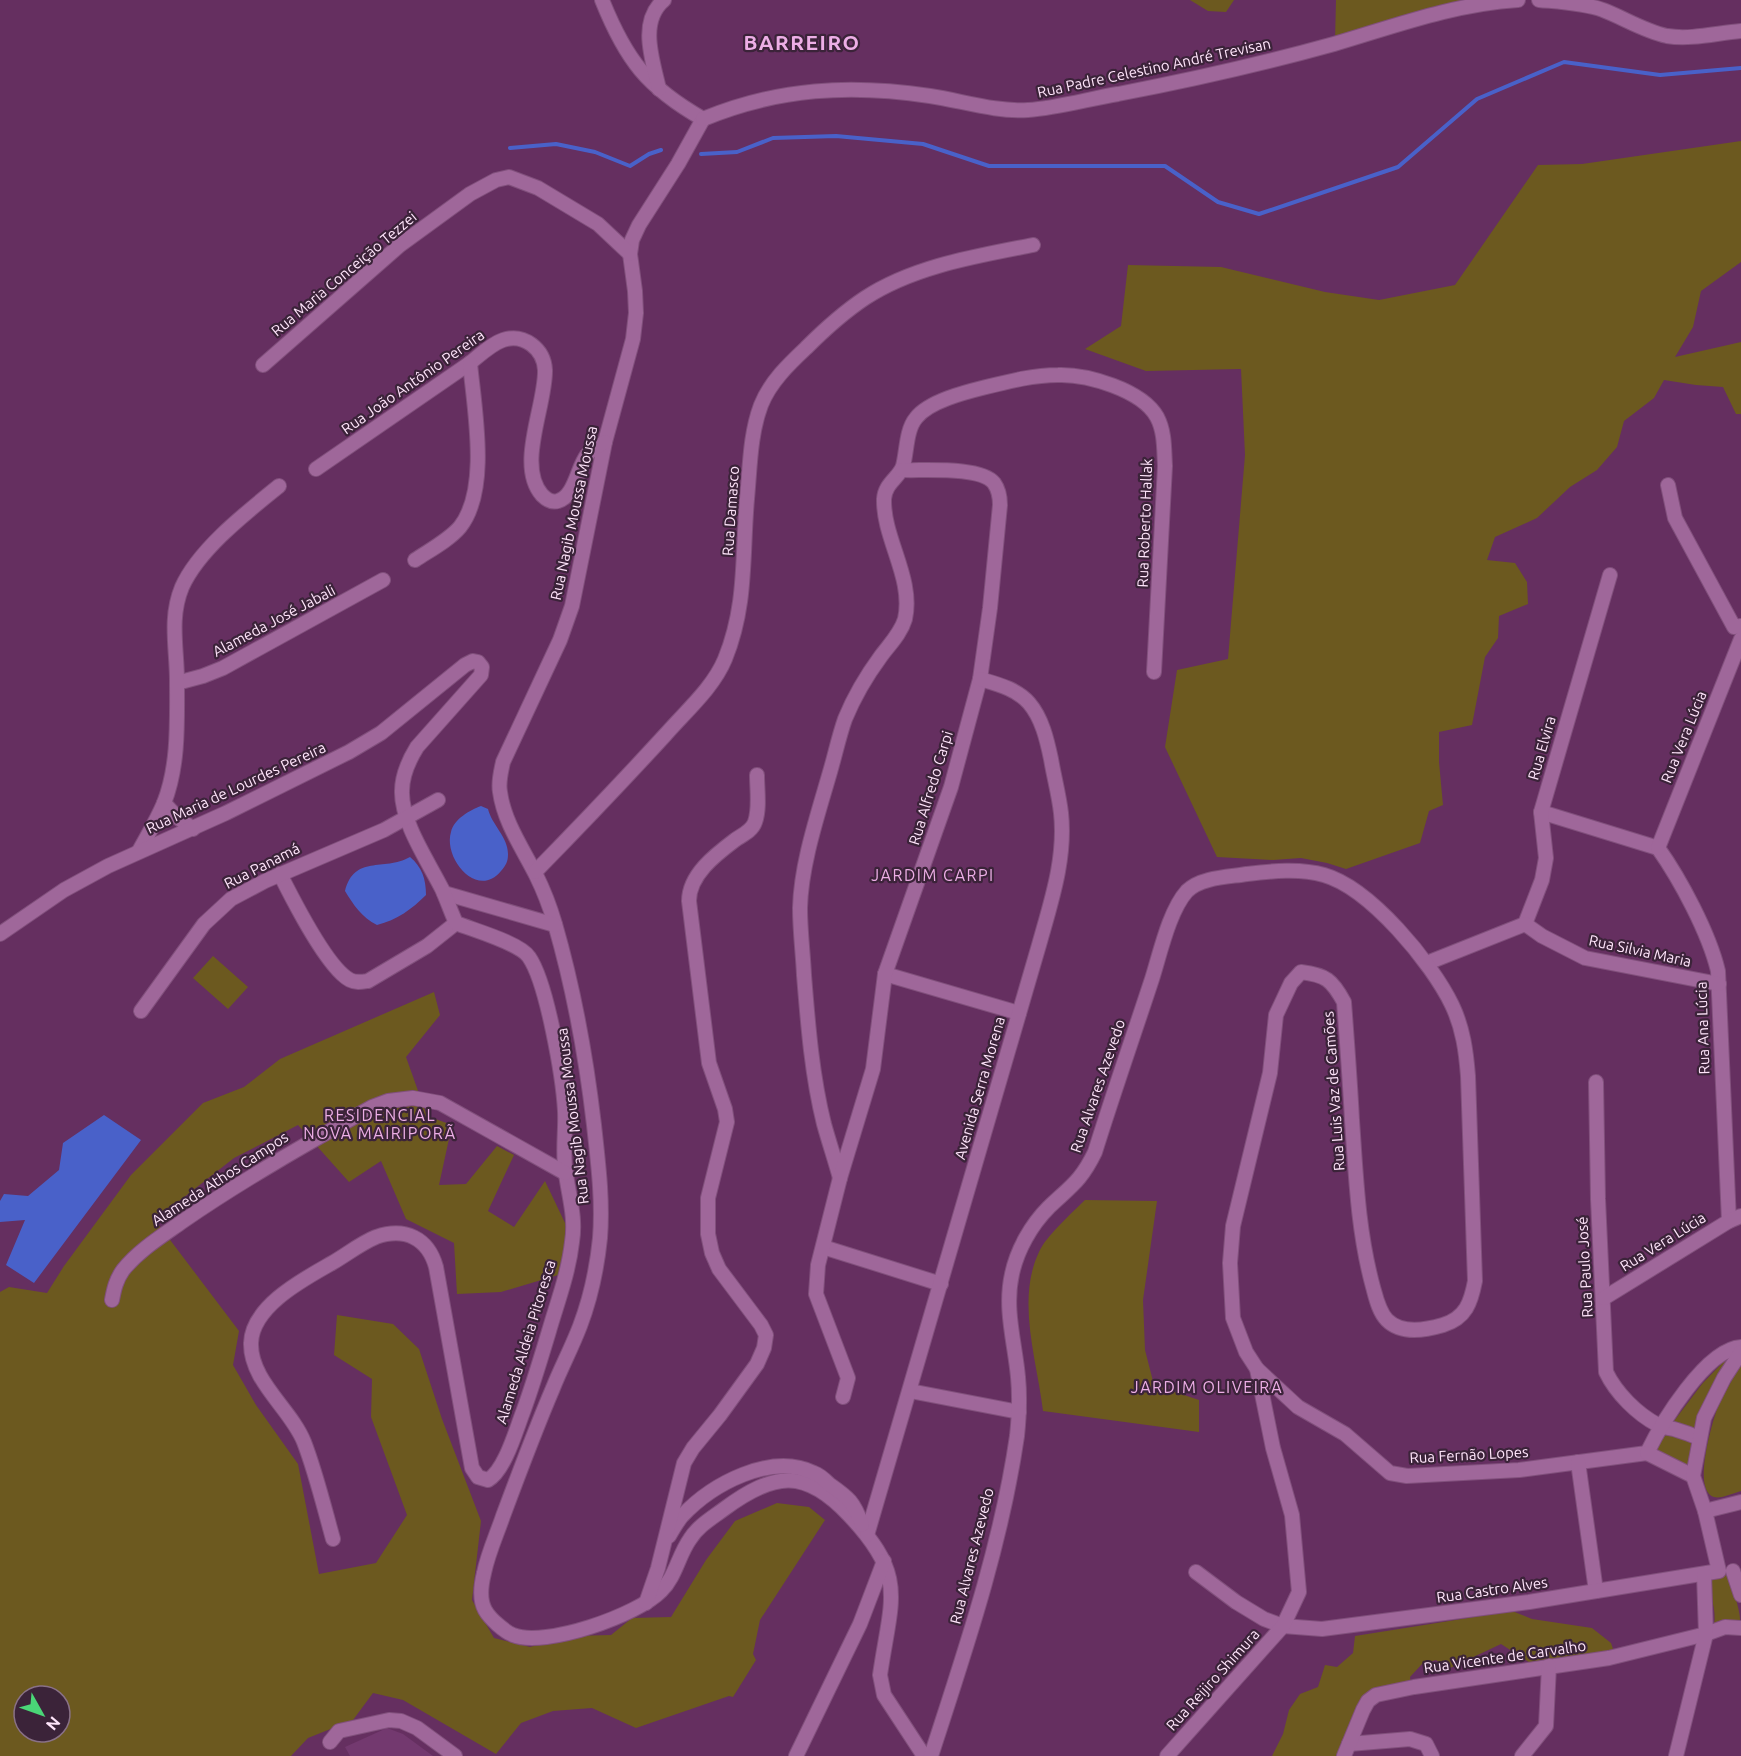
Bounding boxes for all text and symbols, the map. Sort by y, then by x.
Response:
district label: BARREIRO [744,30,860,54]
street label: Rua Padre Celestino André Trevisan [1036,34,1272,101]
street label: Rua Maria Conceição Tezzei [268,208,420,339]
street label: Rua João Antônio Pereira [338,326,487,437]
street label: Rua Nagib Moussa Moussa [547,424,600,602]
street label: Rua Roberto Hallak [1134,458,1155,588]
street label: Rua Damasco [719,465,742,557]
street label: Alameda José Jabali [210,581,338,660]
street label: Rua Vera Lúcia [1657,688,1710,785]
street label: Rua Elvira [1524,714,1559,782]
street label: Rua Alfredo Carpi [905,729,956,847]
street label: Rua Maria de Lourdes Pereira [143,738,328,837]
street label: Rua Panamá [221,839,302,892]
district label: JARDIM CARPI [871,866,995,884]
street label: Rua Silvia Maria [1587,931,1693,970]
street label: Rua Ana Lúcia [1692,981,1713,1075]
street label: Rua Luis Vaz de Camões [1319,1011,1348,1171]
street label: Avenida Serra Morena [951,1014,1008,1161]
street label: Rua Alvares Azevedo [1067,1017,1128,1155]
street label: Rua Nagib Moussa Moussa [553,1027,592,1205]
district label: RESIDENCIAL NOVA MAIRIPORÃ [303,1106,457,1142]
street label: Alameda Athos Campos [148,1128,291,1229]
street label: Rua Vera Lúcia [1617,1208,1709,1275]
street label: Rua Paulo José [1573,1216,1596,1318]
street label: Alameda Aldeia Pitoresca [492,1258,559,1426]
district label: JARDIM OLIVEIRA [1131,1378,1283,1396]
street label: Rua Fernão Lopes [1409,1443,1529,1466]
street label: Rua Alvares Azevedo [946,1486,997,1626]
street label: Rua Castro Alves [1435,1573,1549,1606]
street label: Rua Reijiro Shimura [1163,1626,1263,1734]
street label: Rua Vicente de Carvalho [1423,1637,1587,1676]
north arrow [12,1684,72,1744]
text: N [43,1713,64,1734]

